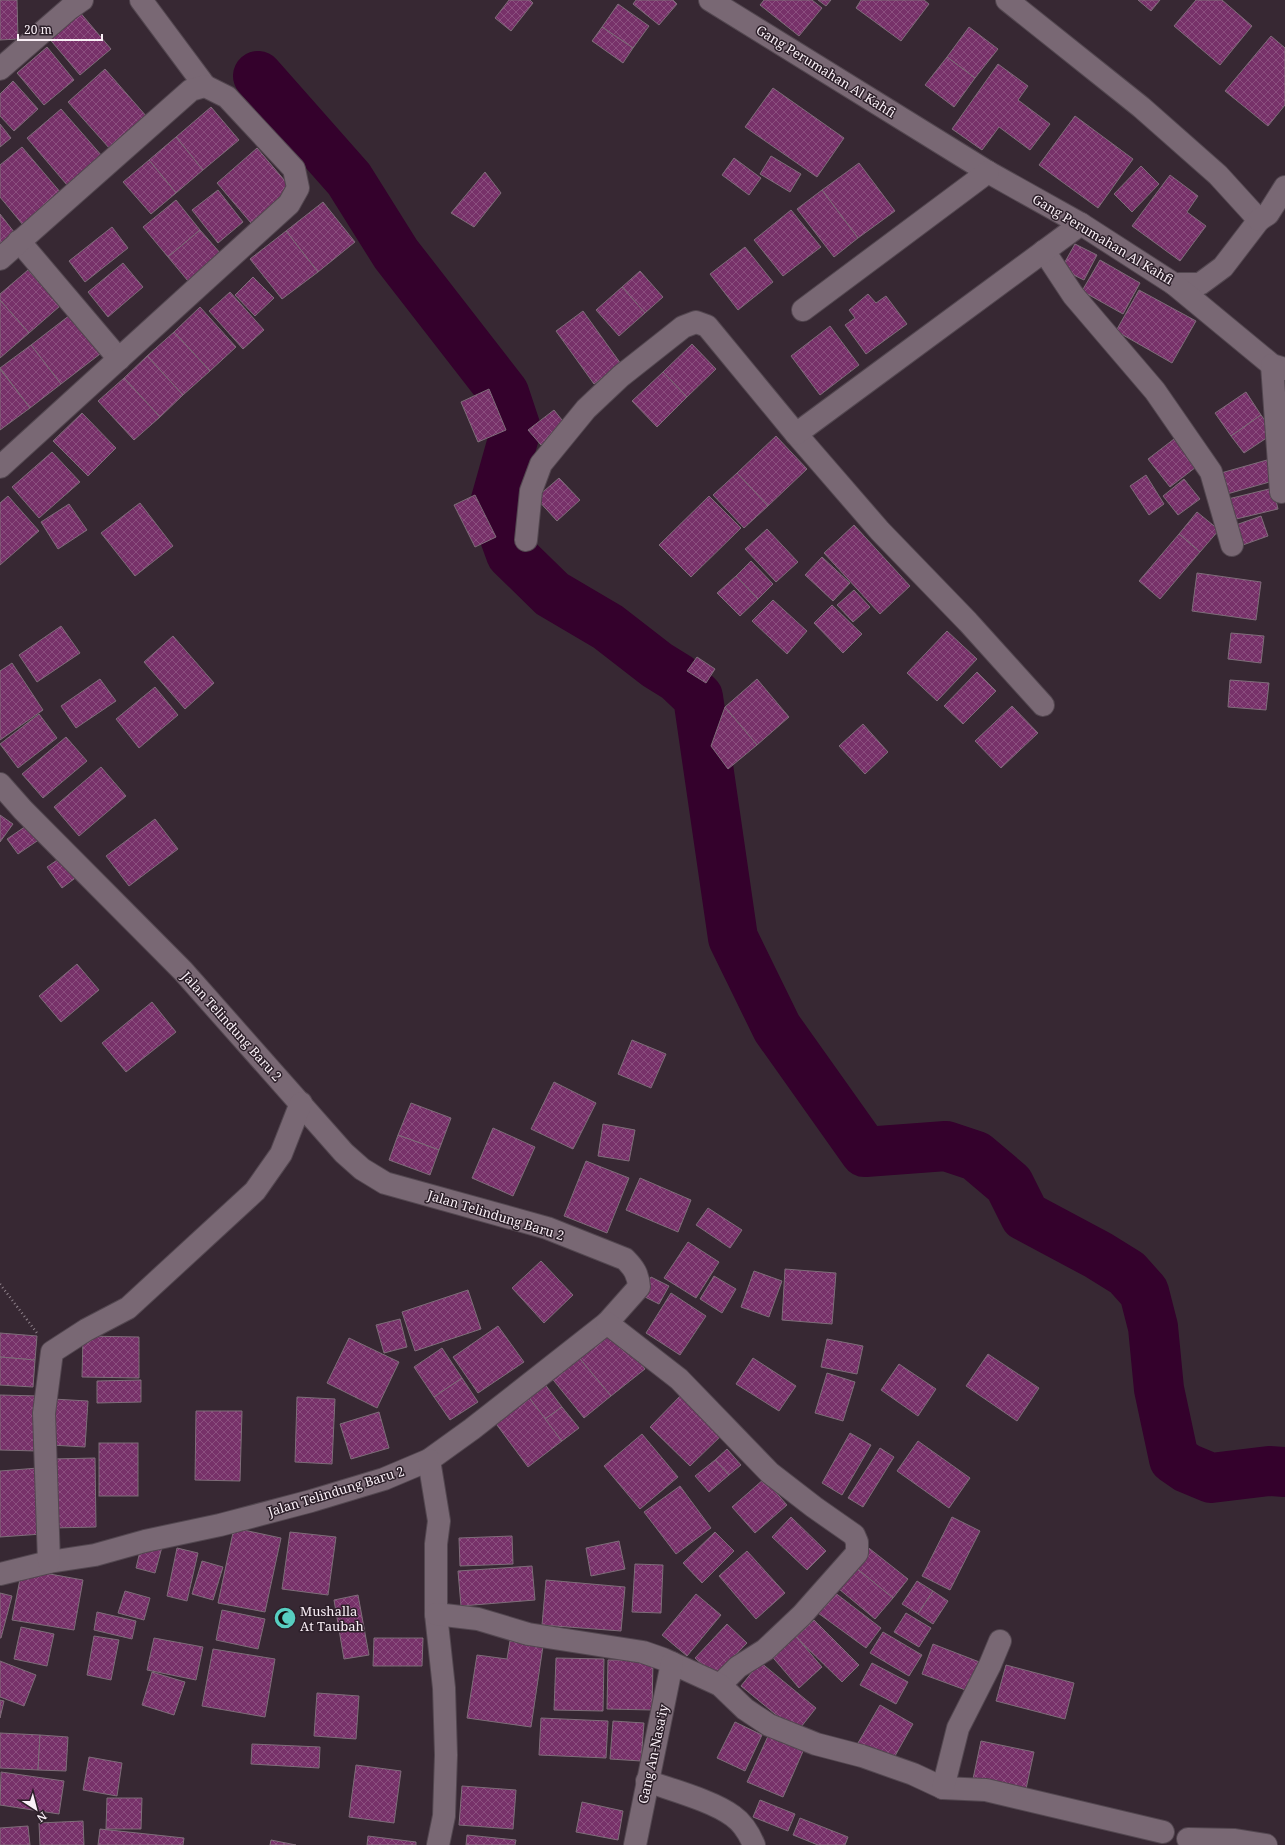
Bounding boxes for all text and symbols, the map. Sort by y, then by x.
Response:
scale bar [18,16,102,42]
text: 20 m [24,21,52,38]
street label: Gang Perumahan Al Kahfi [753,21,900,122]
street label: Gang Perumahan Al Kahfi [1029,190,1177,288]
street label: Jalan Telindung Baru 2 [177,967,286,1085]
street label: Jalan Telindung Baru 2 [425,1185,566,1244]
street label: Jalan Telindung Baru 2 [265,1462,406,1521]
place label: Mushalla At Taubah [300,1602,364,1635]
mosque icon: Mushalla At Taubah [272,1605,298,1631]
street label: Gang An-Nasa'iy [634,1702,672,1805]
north arrow [16,1789,56,1829]
text: N [34,1809,50,1826]

